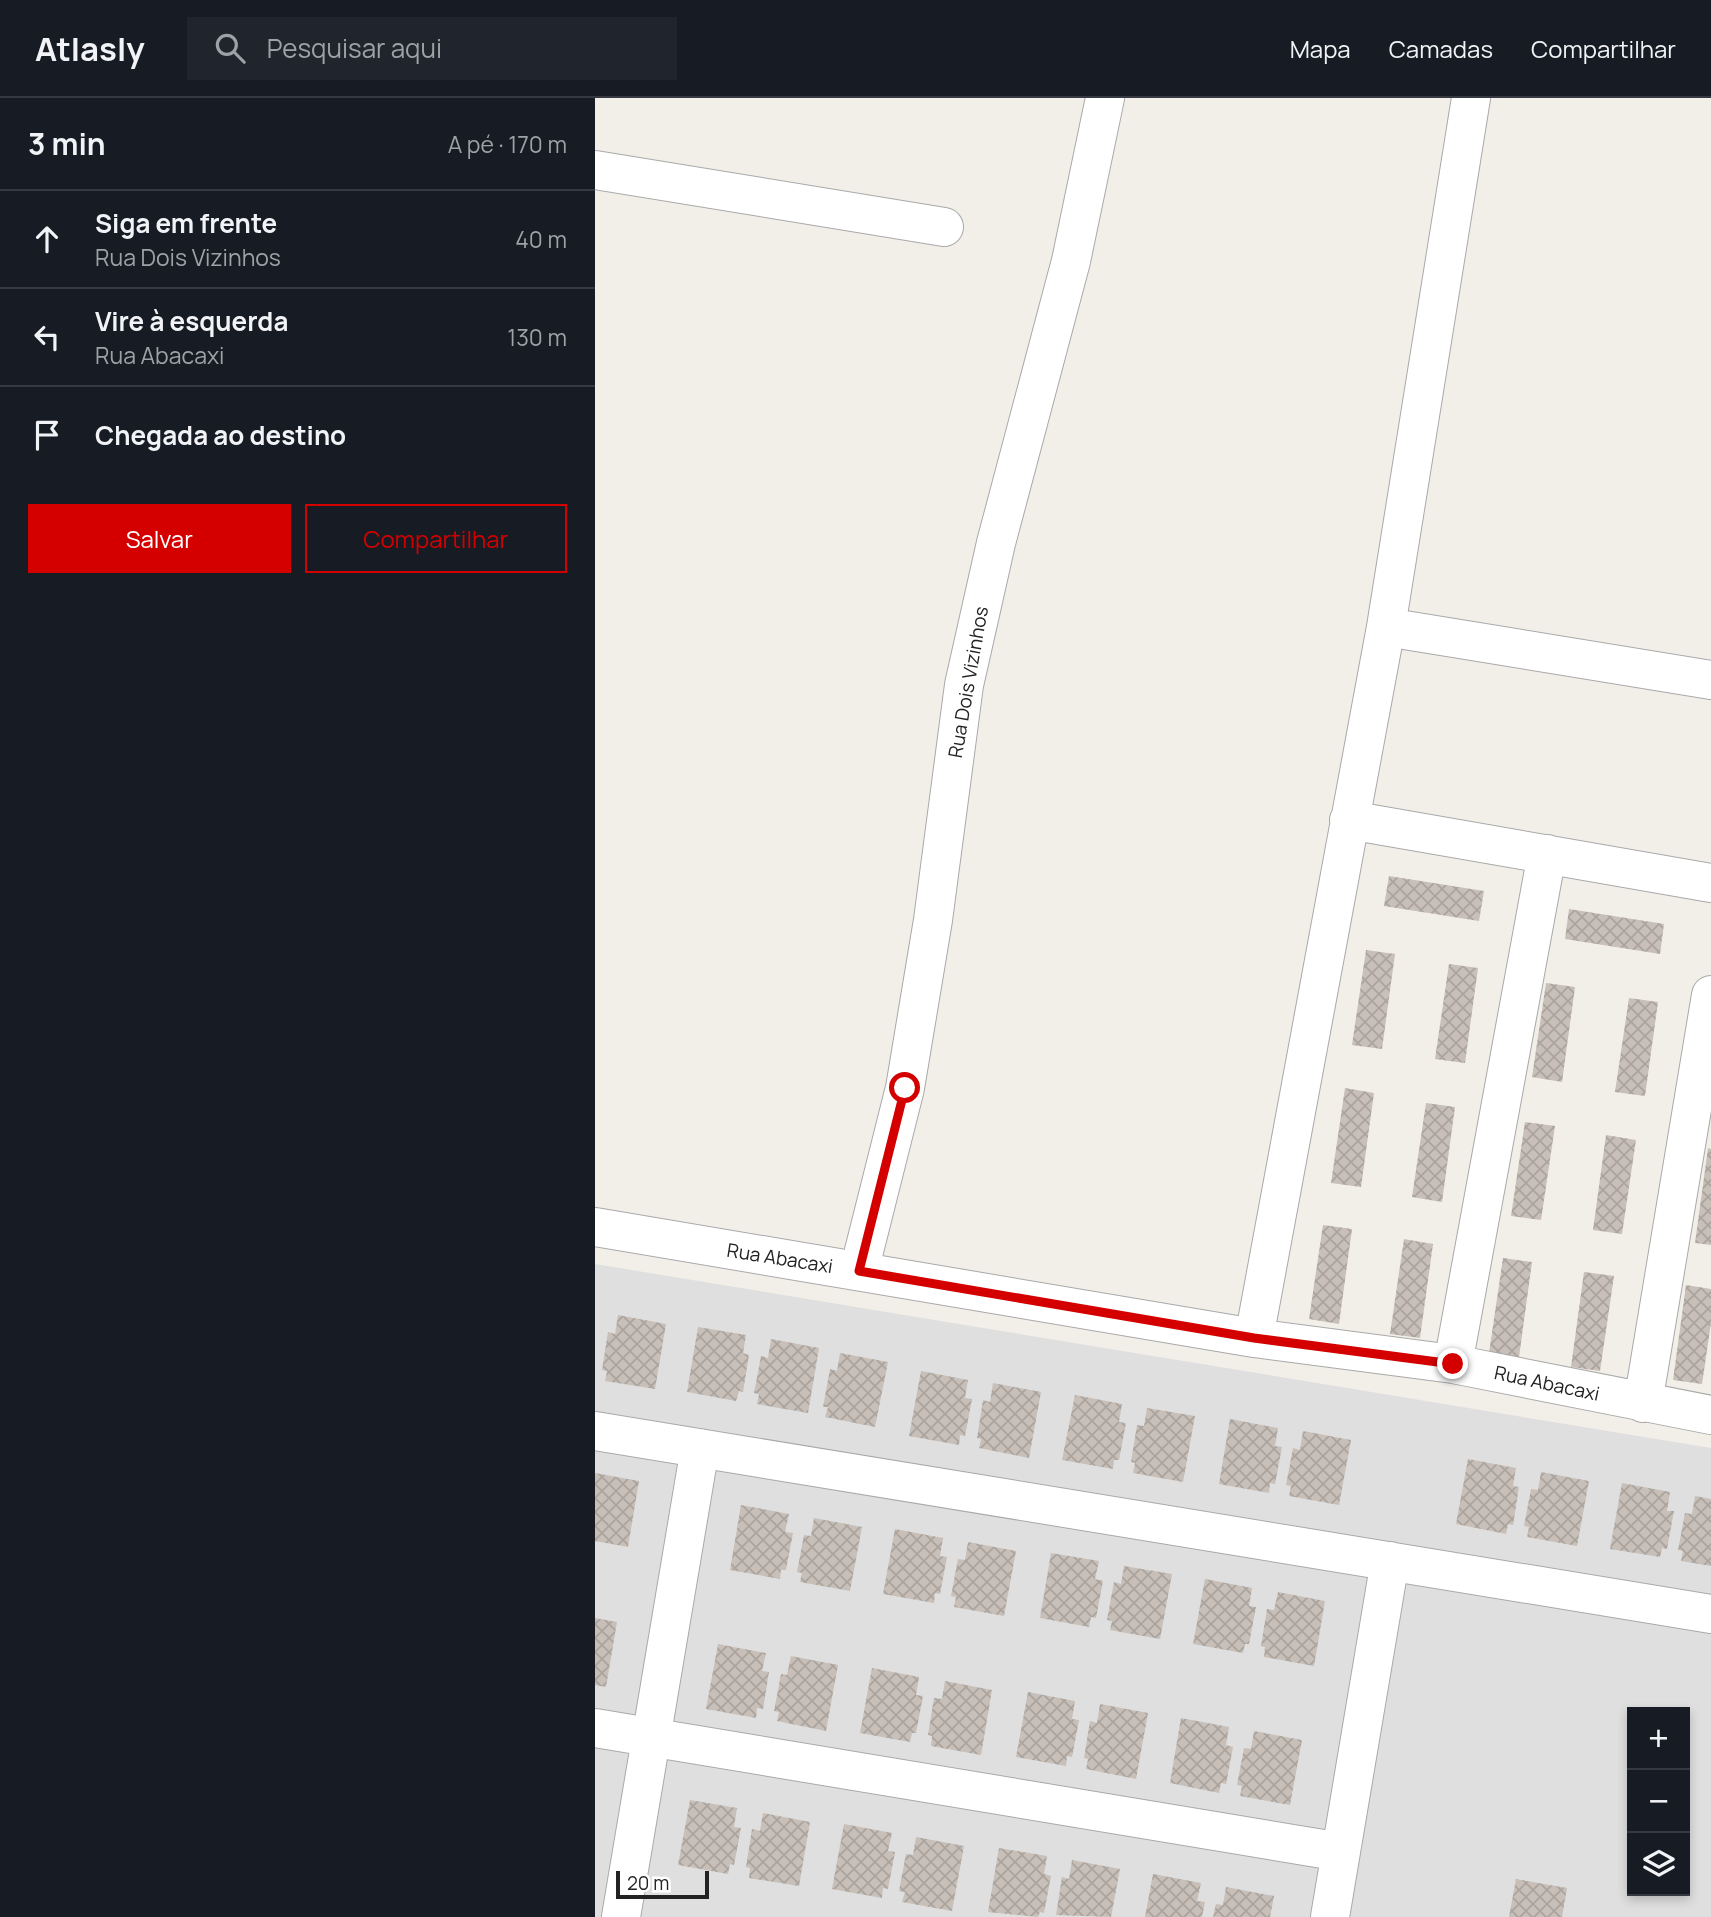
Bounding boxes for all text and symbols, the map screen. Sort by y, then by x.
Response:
search box [187,17,677,80]
text: Atlasly [35,26,145,71]
icon: search [211,29,249,67]
text: Pesquisar aqui [267,30,442,66]
text: Mapa [1290,32,1351,65]
text: Camadas [1389,32,1493,65]
text: Compartilhar [1531,32,1676,65]
text: 3 min [28,123,106,164]
text: A pé · 170 m [448,128,567,160]
text: Siga em frente [95,205,277,241]
icon: ahead [28,220,66,258]
text: 40 m [515,223,567,255]
text: Rua Dois Vizinhos [95,241,281,273]
text: Vire à esquerda [95,303,288,339]
icon: left [28,318,66,356]
text: 130 m [507,321,567,353]
text: Rua Abacaxi [95,339,224,371]
icon: arrive [28,416,66,454]
text: Chegada ao destino [95,417,346,453]
button: Salvar [28,504,291,573]
button: Compartilhar [305,504,567,573]
street label: Rua Dois Vizinhos [942,604,994,760]
route start [889,1072,920,1103]
street label: Rua Abacaxi [725,1237,835,1279]
route end [1437,1348,1468,1379]
street label: Rua Abacaxi [1492,1359,1602,1407]
map controls [1627,1707,1690,1896]
button: + [1627,1707,1690,1770]
button: − [1627,1770,1690,1833]
button: layers [1627,1833,1690,1896]
scale bar [616,1868,709,1900]
text: 20 m [627,1870,669,1896]

